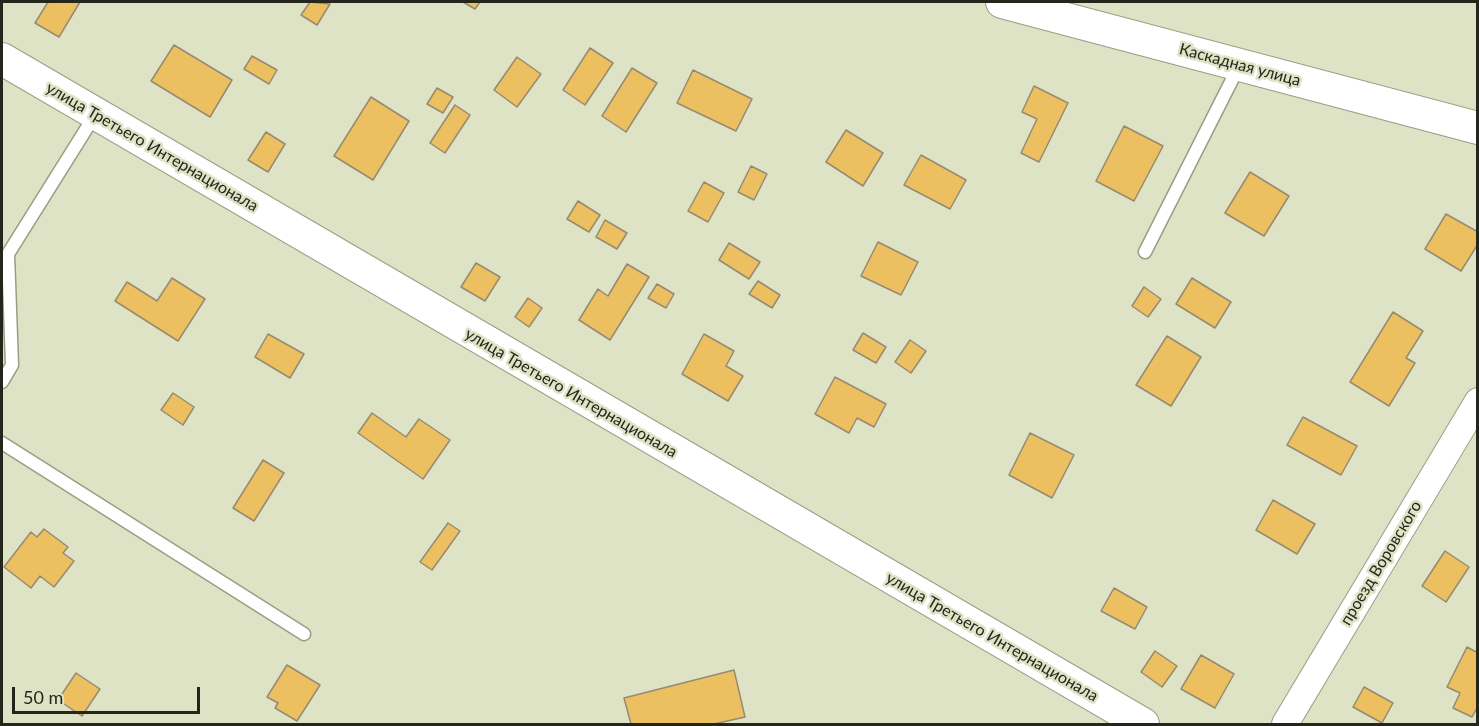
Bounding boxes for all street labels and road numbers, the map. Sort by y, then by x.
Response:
street label: Каскадная улица [1177,40,1303,90]
street label: улица Третьего Интернационала [42,78,262,216]
street label: улица Третьего Интернационала [461,324,681,462]
street label: проезд Воровского [1336,497,1426,629]
street label: улица Третьего Интернационала [882,568,1102,706]

